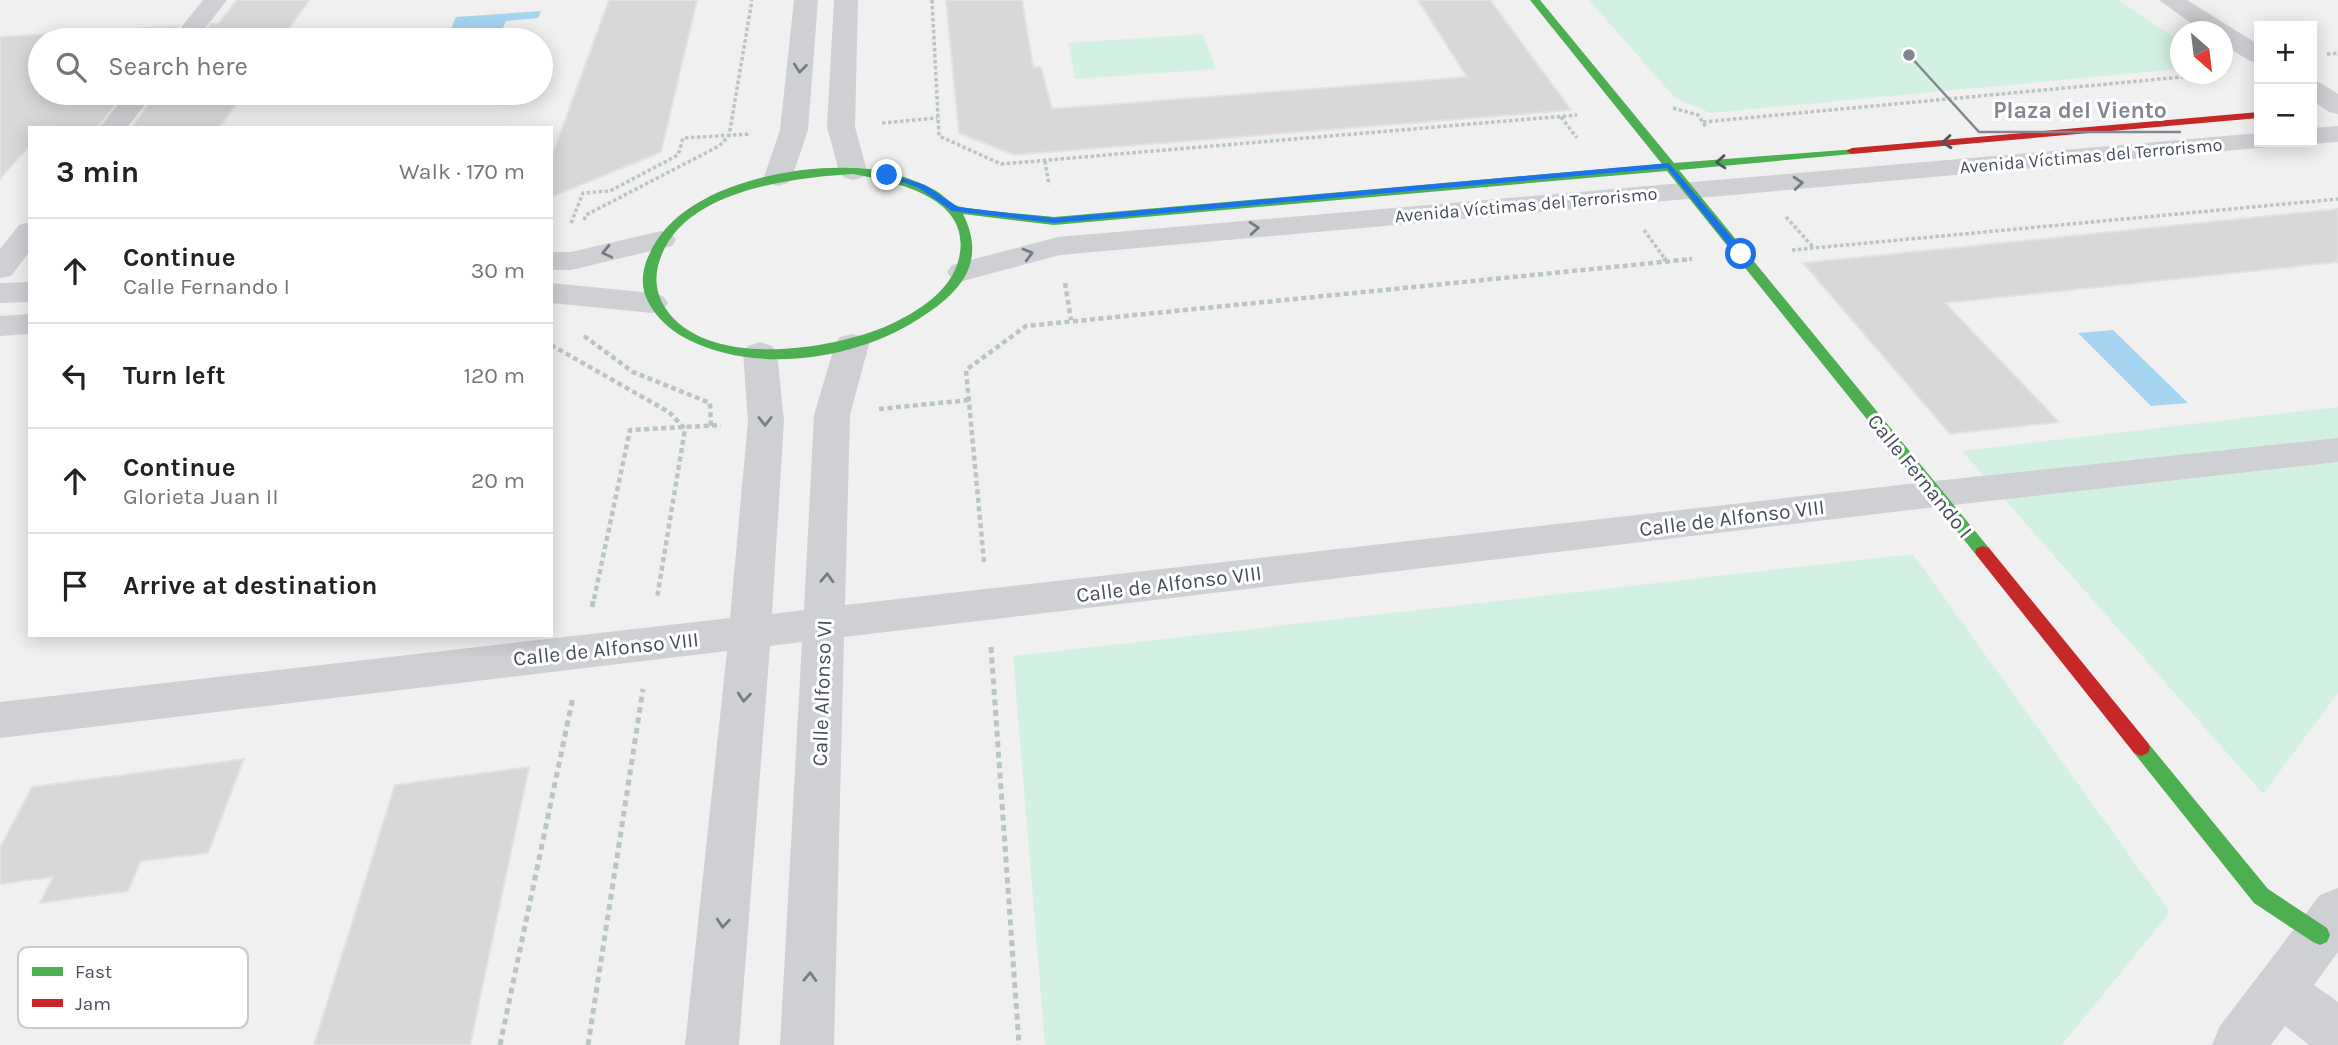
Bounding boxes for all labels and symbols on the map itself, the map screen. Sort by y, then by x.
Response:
north arrow [2170,21,2233,84]
one-way arrow [792,62,807,74]
callout: Plaza del Viento [1979,88,2181,132]
text: Plaza del Viento [1993,97,2167,124]
one-way arrow [1941,134,1952,149]
street label: Avenida Víctimas del Terrorismo [1959,134,2223,178]
one-way arrow [1715,154,1726,169]
route end [871,159,902,190]
one-way arrow [1793,176,1804,191]
street label: Avenida Víctimas del Terrorismo [1394,183,1658,227]
one-way arrow [1248,221,1260,236]
route start [1725,238,1756,269]
one-way arrow [601,244,613,259]
one-way arrow [1022,247,1034,262]
street label: Calle Fernando I [1863,409,1977,543]
one-way arrow [757,416,773,427]
street label: Calle de Alfonso VIII [1638,495,1826,541]
street label: Calle de Alfonso VIII [1075,561,1263,607]
one-way arrow [819,572,834,583]
street label: Calle Alfonso VI [807,619,837,767]
street label: Calle de Alfonso VIII [512,627,700,671]
one-way arrow [737,691,752,702]
one-way arrow [716,918,731,929]
legend [18,947,248,1028]
text: Fast [75,961,112,983]
one-way arrow [802,971,817,982]
text: Jam [75,993,111,1015]

